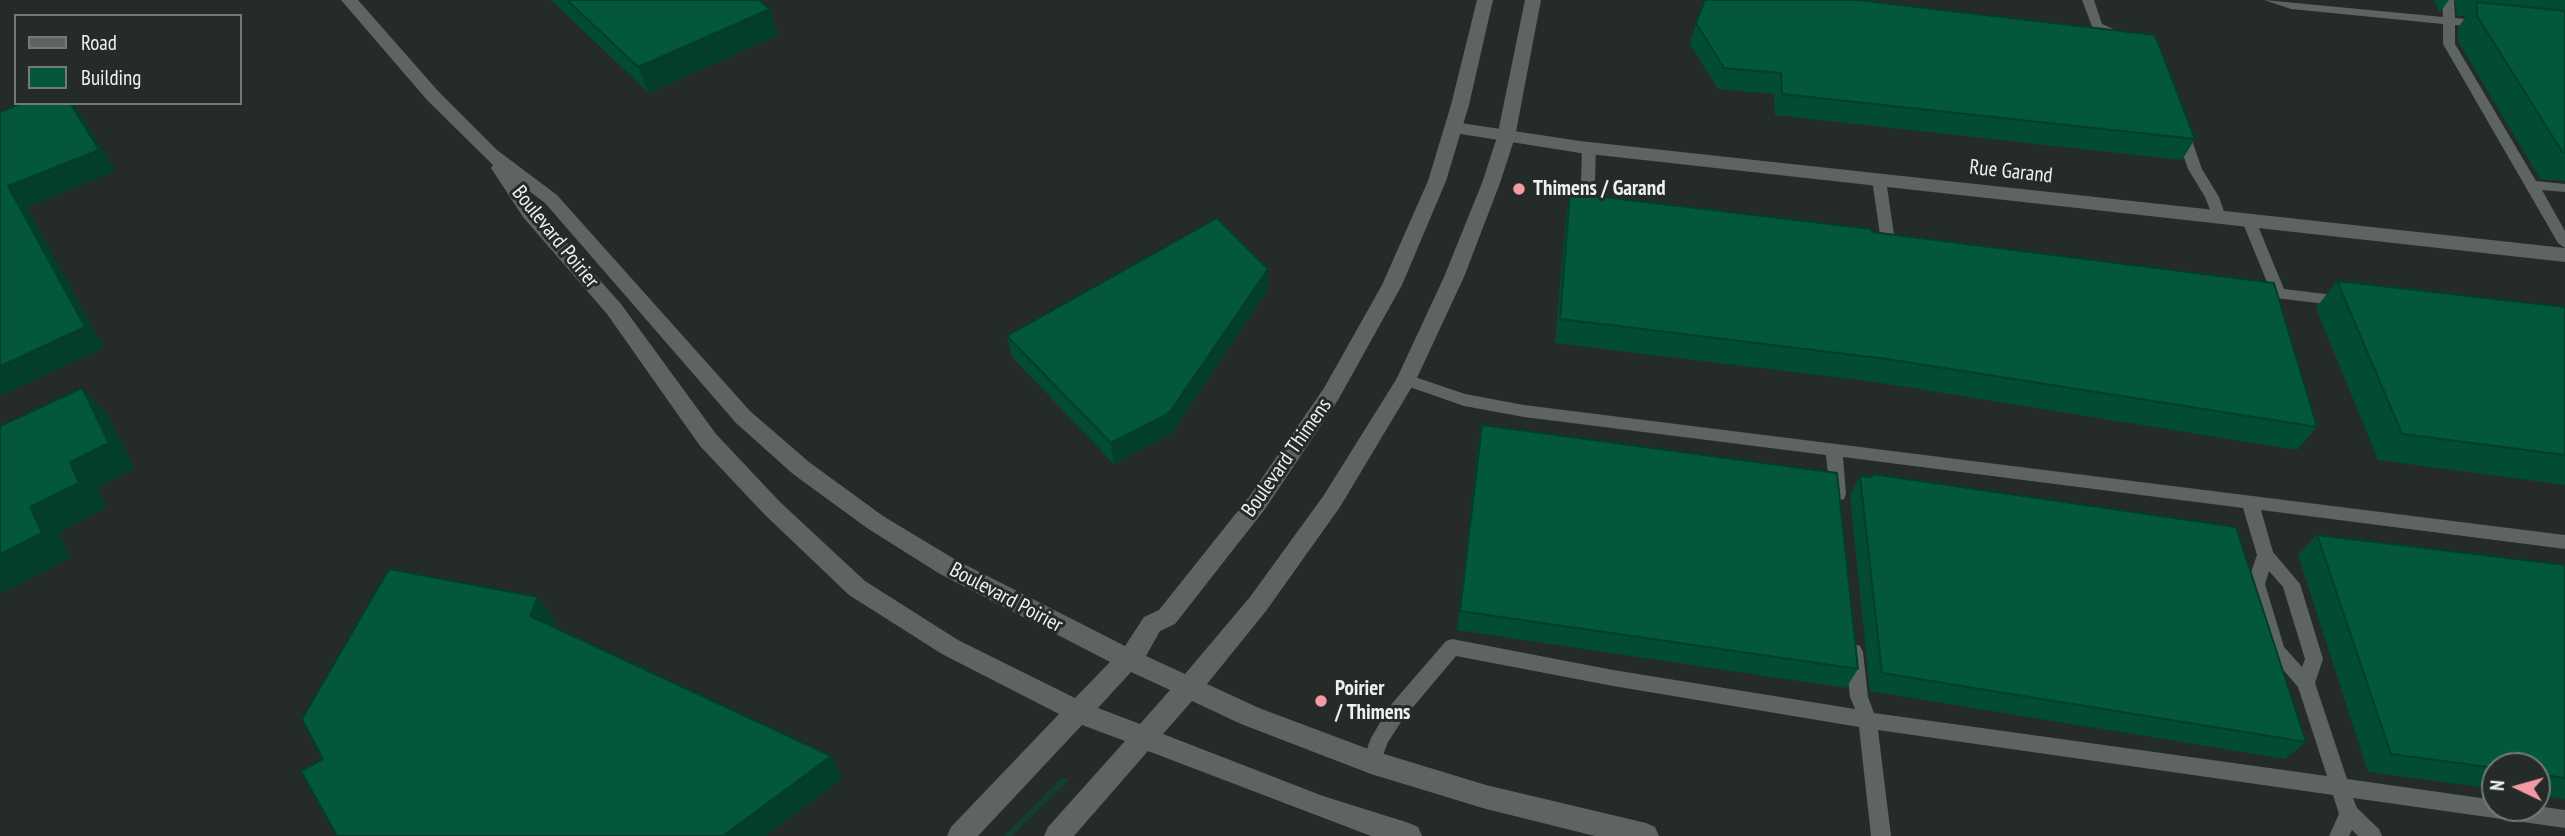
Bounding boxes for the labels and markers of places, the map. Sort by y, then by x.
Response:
place label: Thimens / Garand [1533,176,1666,202]
marker: Thimens / Garand [1511,181,1527,197]
place label: Poirier / Thimens [1335,676,1410,726]
marker: Poirier / Thimens [1313,693,1329,709]

